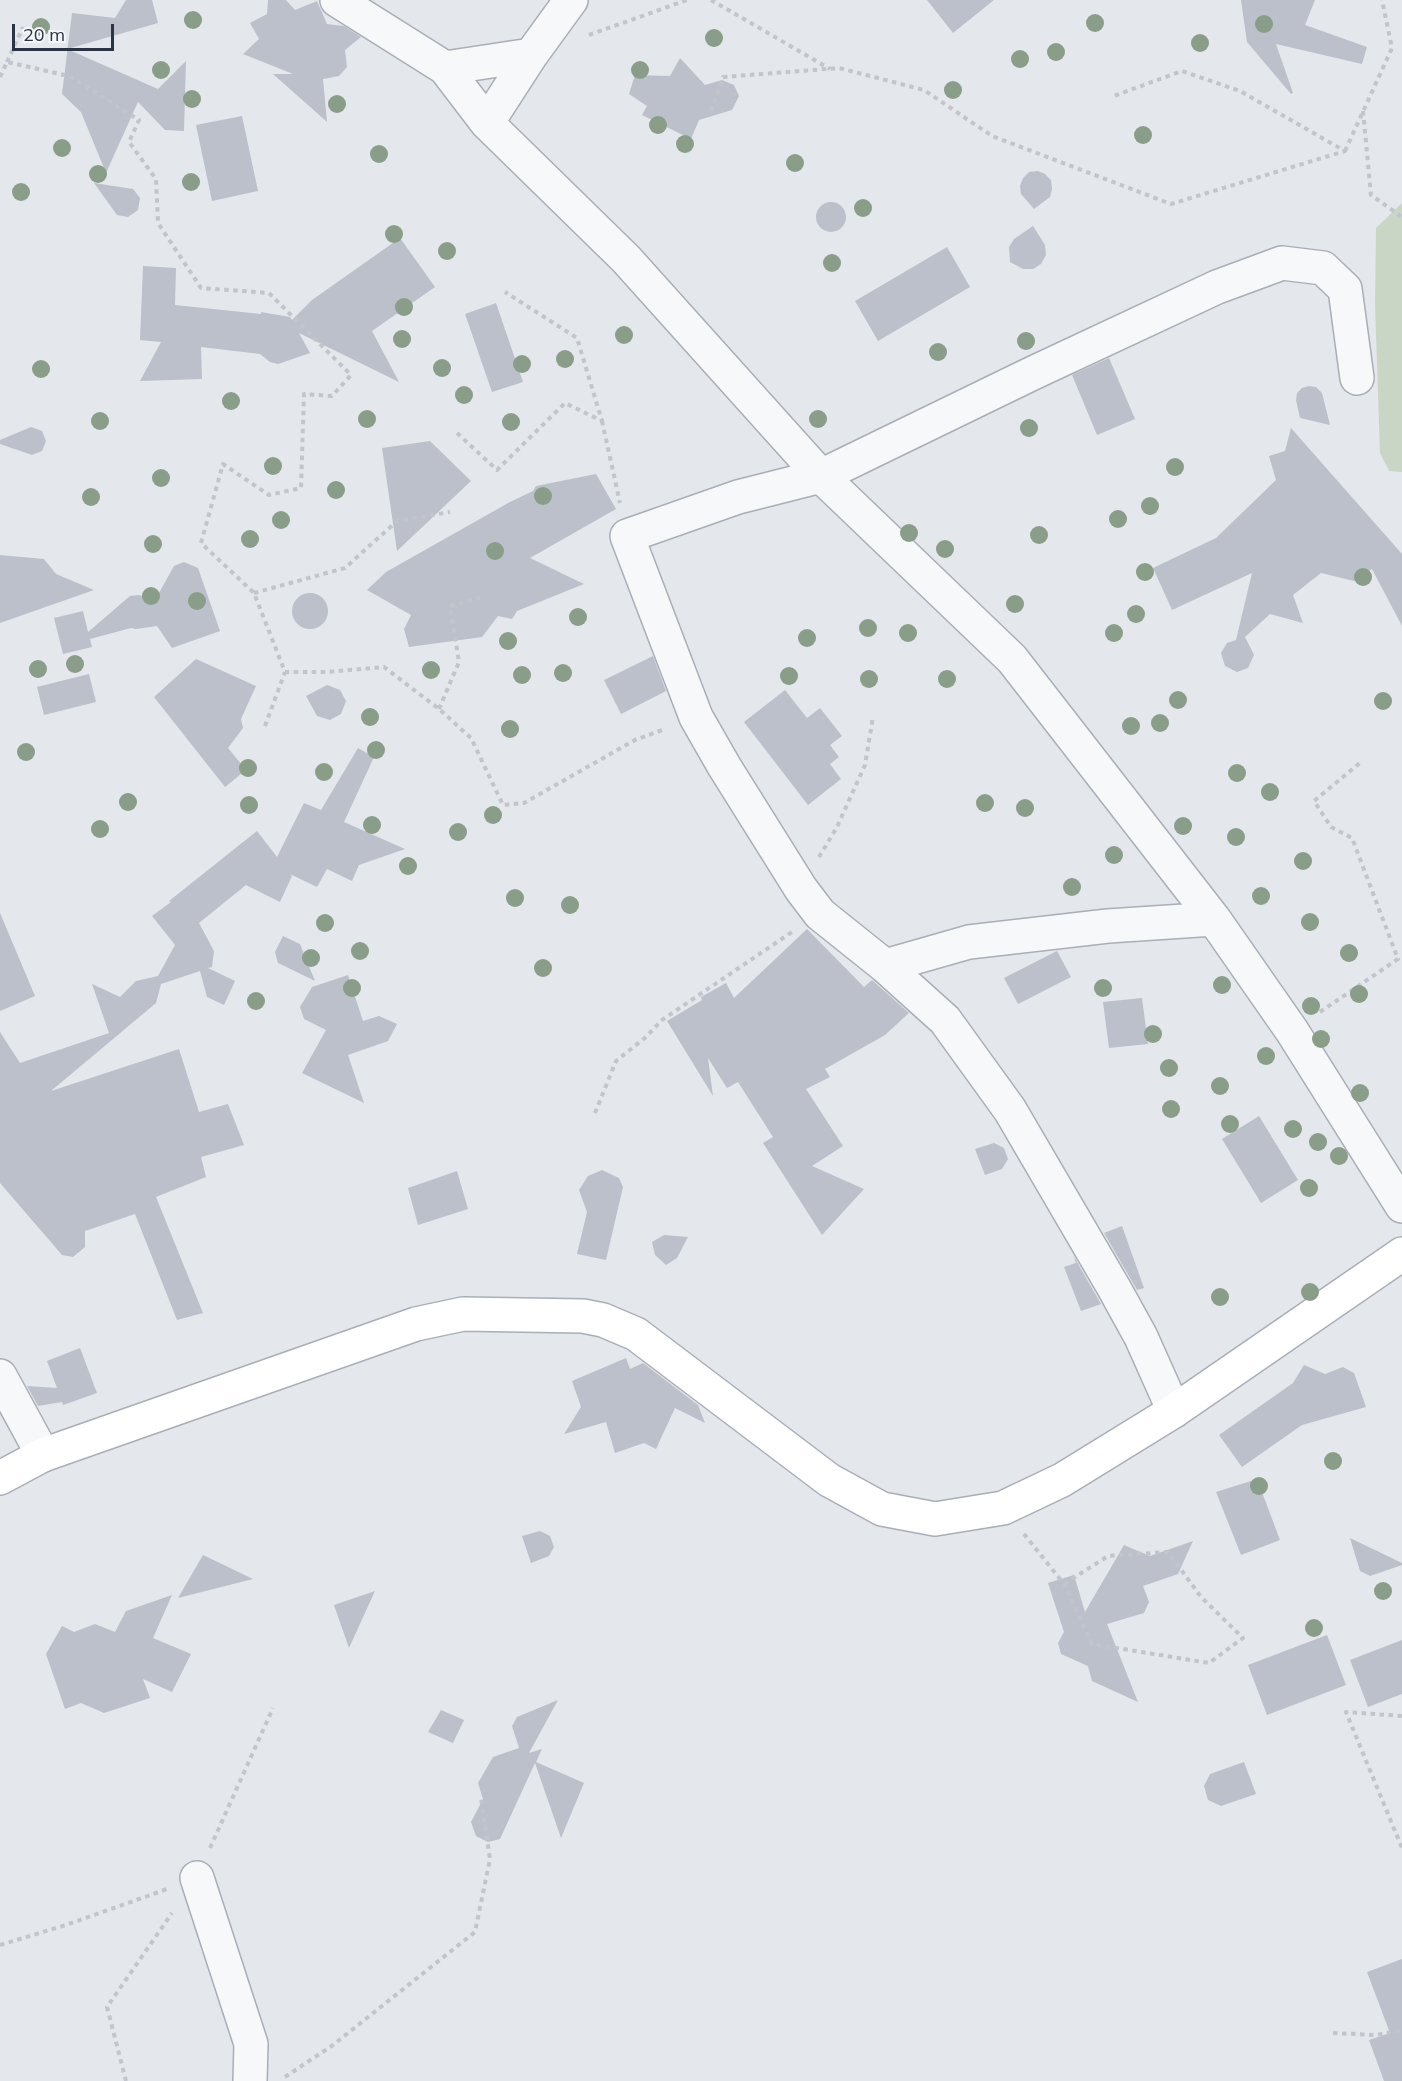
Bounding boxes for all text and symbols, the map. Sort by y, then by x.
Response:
scale bar [15,12,117,50]
text: 20 m [23,23,65,46]

